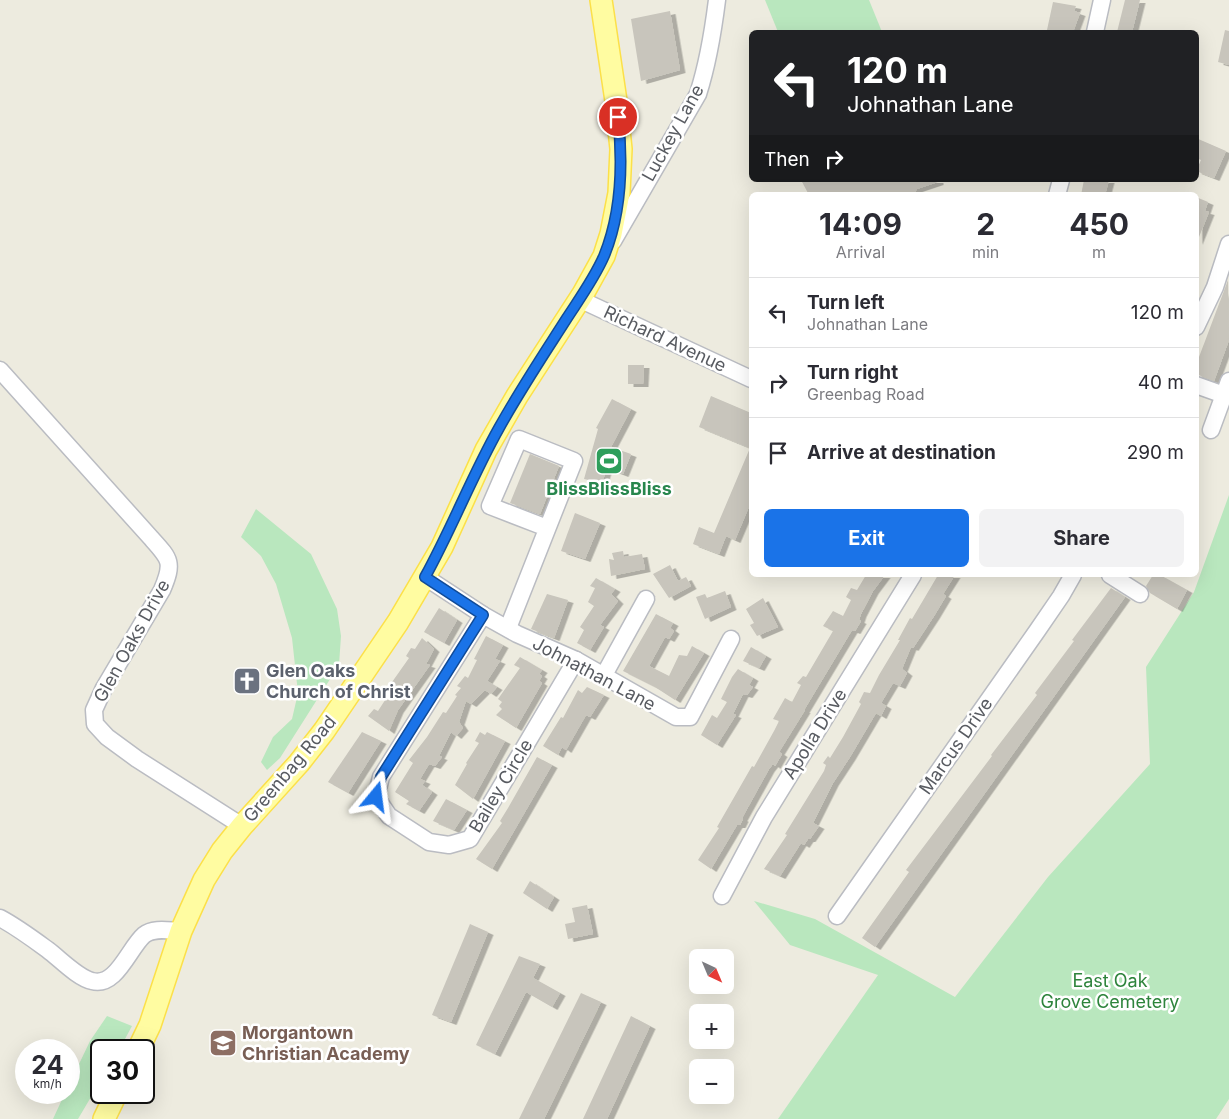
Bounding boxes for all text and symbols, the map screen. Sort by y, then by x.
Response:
text: 120 m [847,49,948,91]
icon: left [764,50,829,115]
street label: Luckey Lane [637,81,708,185]
text: Johnathan Lane [847,91,1013,117]
pin [597,96,639,138]
icon: arrive [604,103,632,131]
icon: right [820,145,848,173]
text: Then [764,148,810,171]
text: 14:09 [819,206,902,242]
text: 2 [976,206,995,242]
text: 450 [1069,206,1129,242]
text: Arrival [836,242,885,262]
text: min [972,242,999,262]
text: m [1092,242,1106,262]
text: Turn left [807,291,885,314]
icon: left [764,299,792,327]
street label: Richard Avenue [601,301,730,376]
text: 120 m [1131,301,1184,324]
text: Johnathan Lane [807,314,928,334]
text: Turn right [807,361,898,384]
icon: right [764,369,792,397]
text: 40 m [1138,371,1184,394]
text: Greenbag Road [807,384,925,404]
icon: arrive [764,439,792,467]
text: Arrive at destination [807,441,996,464]
text: 290 m [1127,441,1184,464]
sports icon: BlissBlissBliss [594,446,624,476]
place label: BlissBlissBliss [546,478,672,499]
button: Exit [764,509,969,567]
button: Share [979,509,1184,567]
street label: Glen Oaks Drive [89,576,174,706]
street label: Johnathan Lane [529,632,659,715]
place label: Glen Oaks Church of Christ [266,660,411,702]
church icon: Glen Oaks Church of Christ [232,666,262,696]
street label: Apolla Drive [778,685,851,783]
street label: Marcus Drive [915,693,997,798]
street label: Greenbag Road [239,711,340,826]
street label: Bailey Circle [465,735,537,836]
position arrow [349,770,401,822]
north arrow [689,949,734,994]
map controls [689,949,734,1104]
park label: East Oak Grove Cemetery [1041,970,1179,1012]
button: + [689,1004,734,1049]
place label: Morgantown Christian Academy [242,1022,410,1064]
school or university icon: Morgantown Christian Academy [208,1028,238,1058]
speed limit sign: 30 [90,1039,155,1104]
text: 24 [31,1050,64,1080]
button: − [689,1059,734,1104]
text: km/h [33,1076,62,1091]

